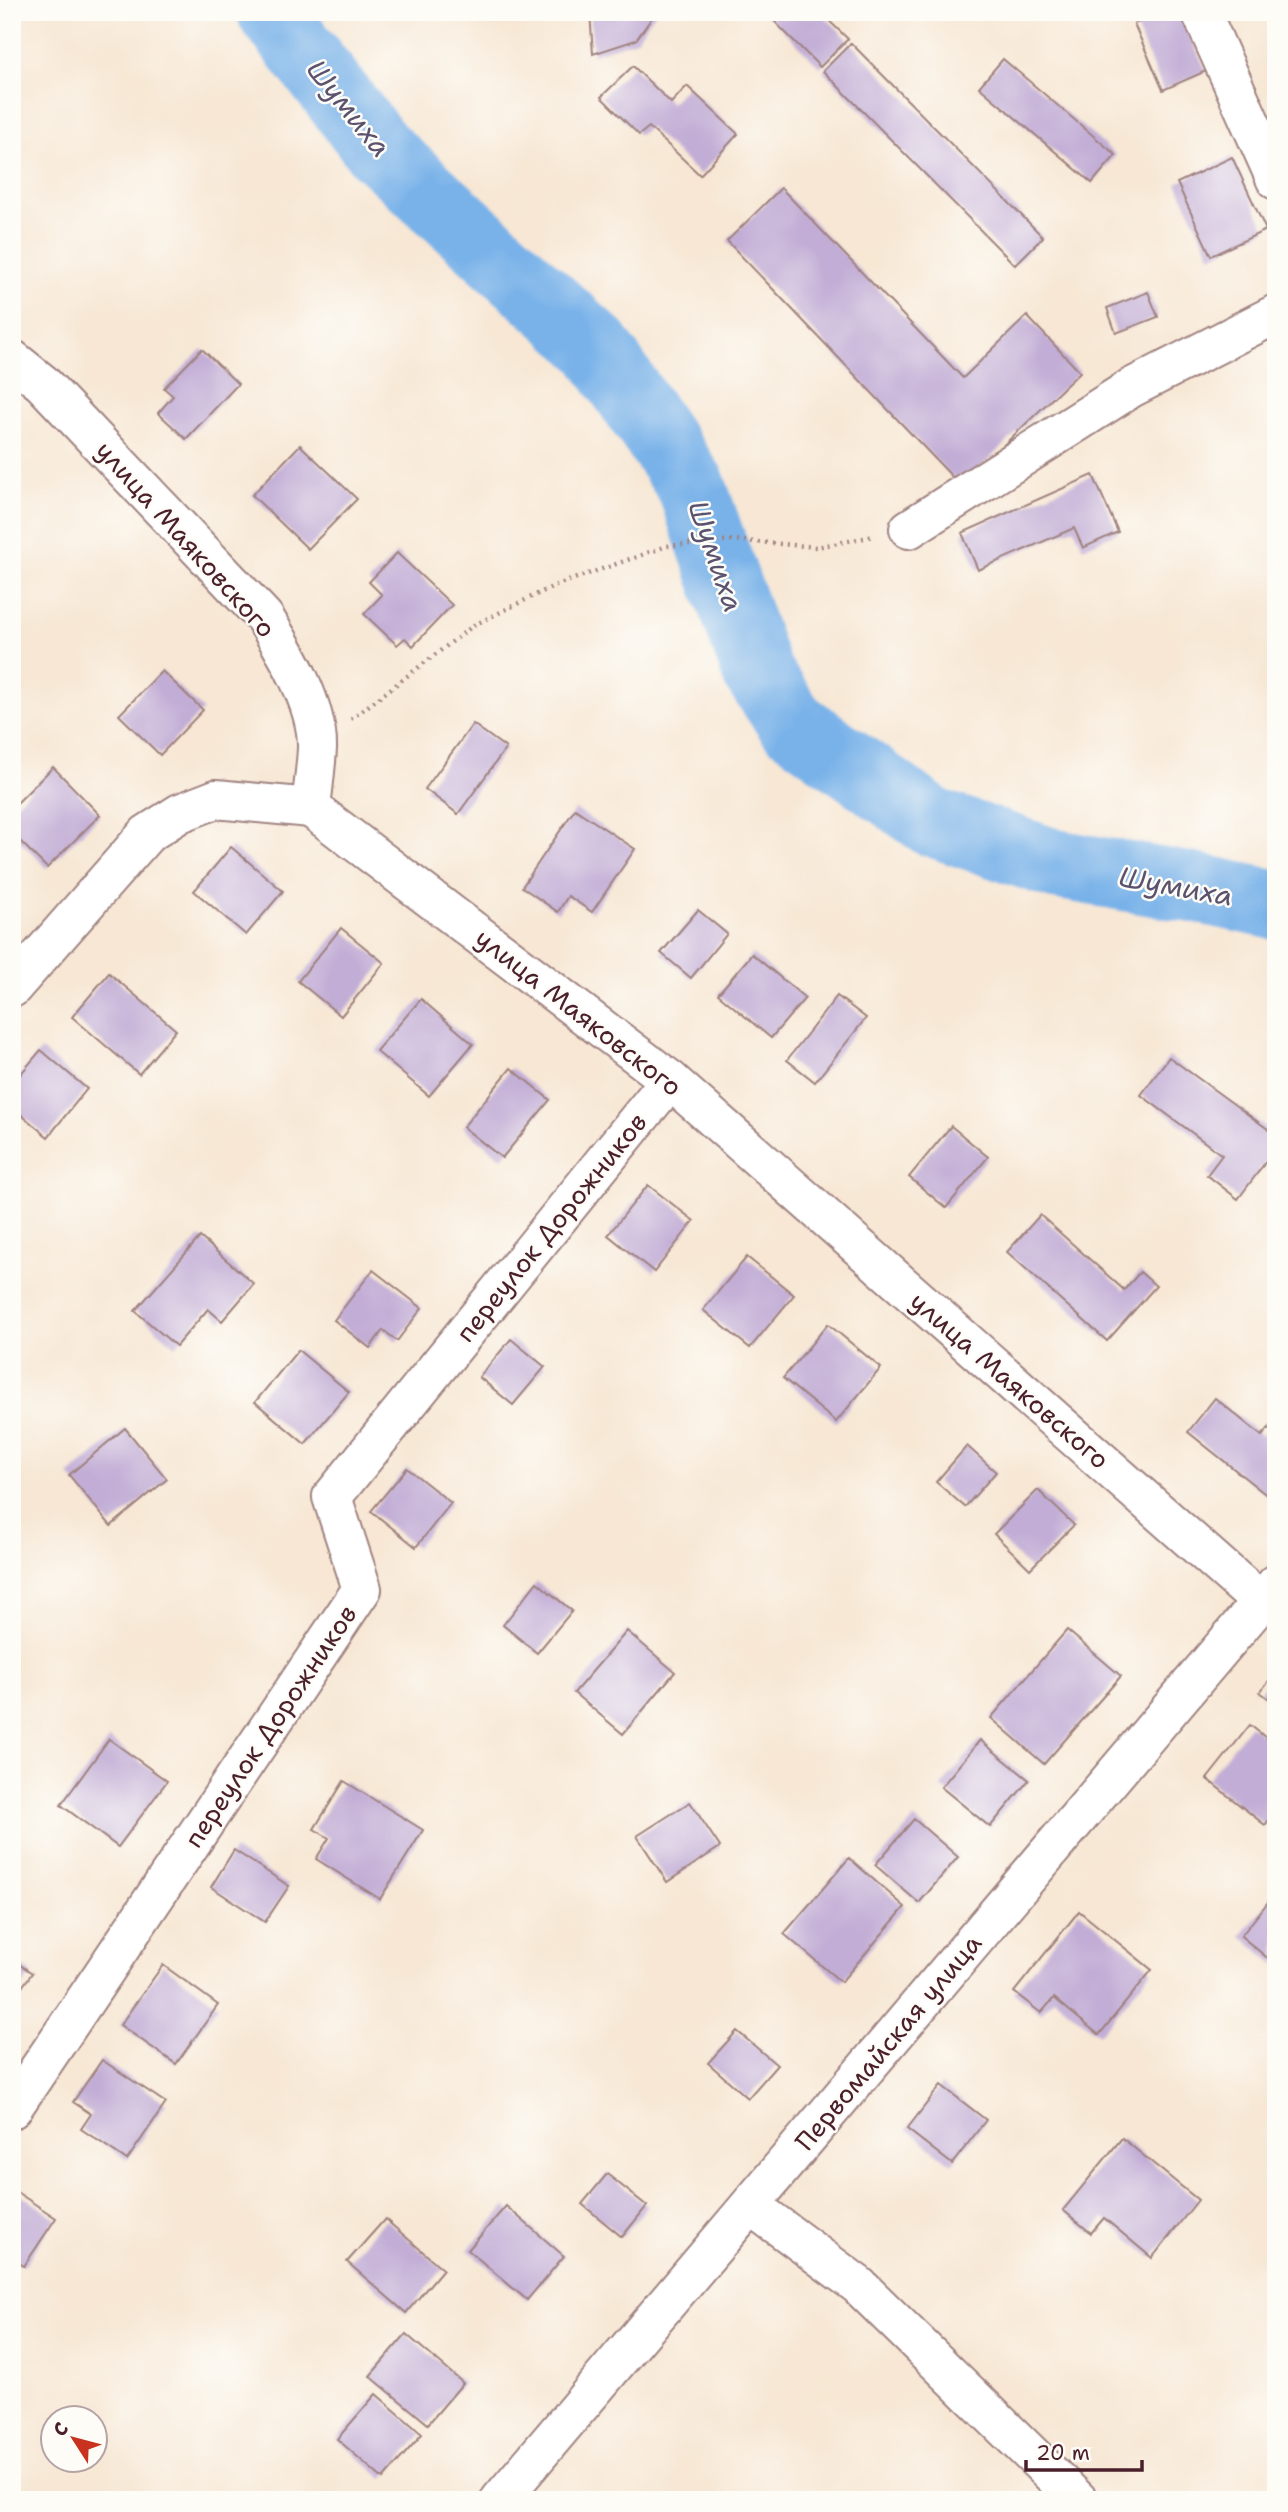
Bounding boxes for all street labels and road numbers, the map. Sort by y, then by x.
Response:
street label: улица Маяковского [88,433,284,645]
street label: улица Маяковского [468,920,690,1104]
street label: переулок Дорожников [448,1105,654,1349]
street label: улица Маяковского [903,1284,1117,1476]
street label: переулок Дорожников [176,1598,364,1854]
street label: Первомайская улица [787,1926,989,2158]

